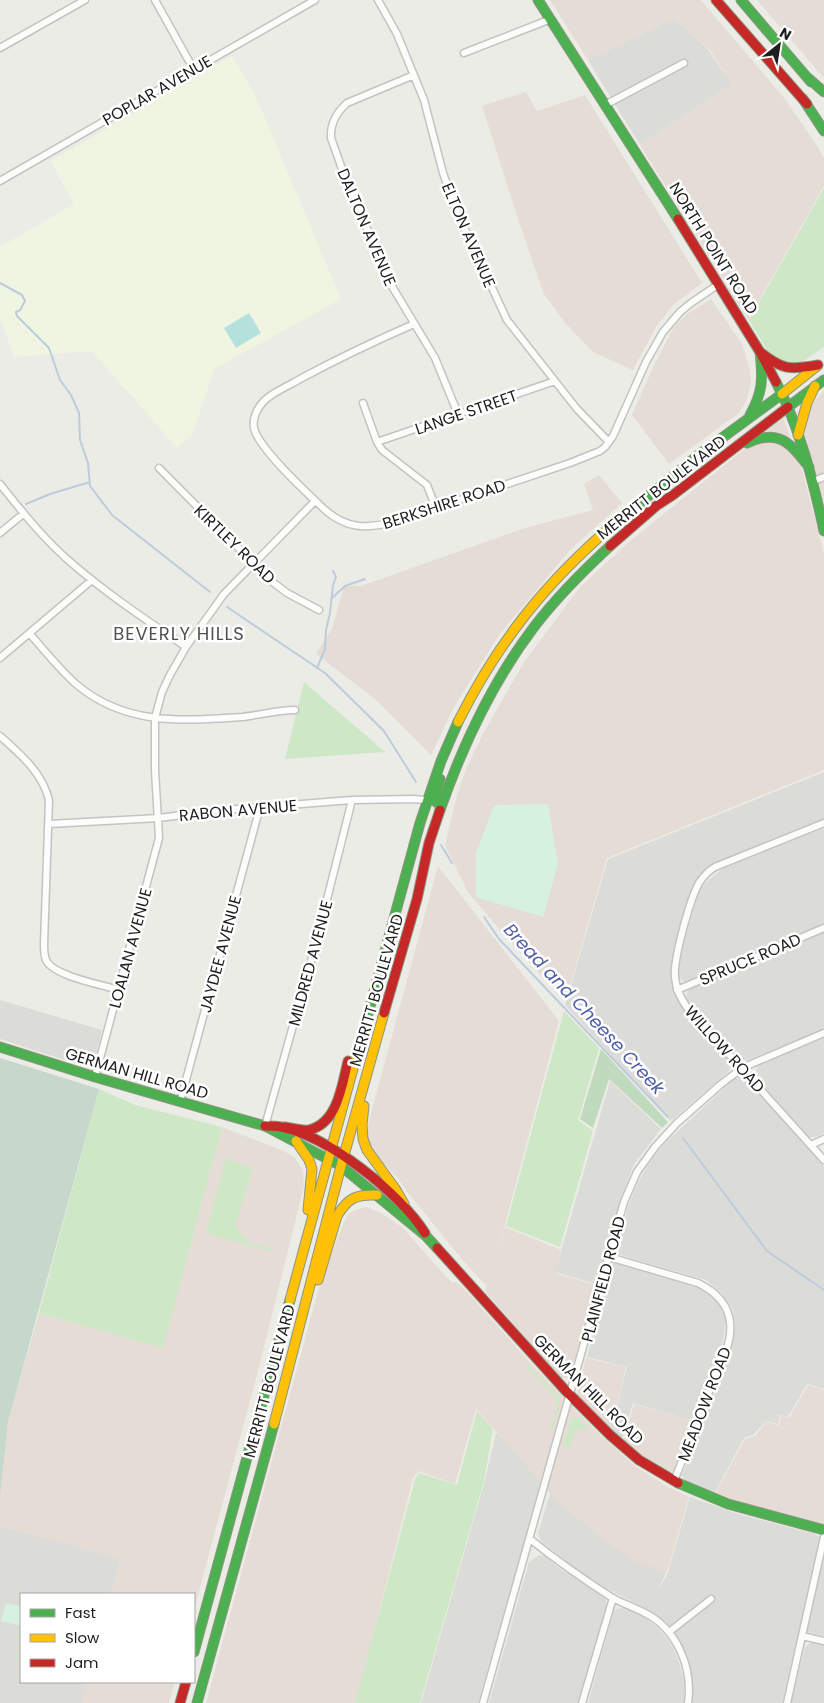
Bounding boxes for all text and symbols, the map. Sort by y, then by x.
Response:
north arrow [754,20,804,70]
text: N [776,22,795,45]
street label: POPLAR AVENUE [98,50,216,131]
street label: DALTON AVENUE [331,165,402,290]
street label: NORTH POINT ROAD [664,178,764,319]
street label: ELTON AVENUE [436,179,501,291]
street label: LANGE STREET [412,384,521,441]
street label: MERRITT BOULEVARD [592,430,731,545]
street label: BERKSHIRE ROAD [380,474,509,535]
street label: KIRTLEY ROAD [189,500,280,589]
district label: BEVERLY HILLS [113,621,245,646]
street label: RABON AVENUE [178,794,298,827]
street label: LOALAN AVENUE [103,885,158,1011]
street label: JAYDEE AVENUE [194,893,247,1015]
street label: MILDRED AVENUE [283,898,338,1029]
street label: MERRITT BOULEVARD [344,911,409,1069]
water label: Bread and Cheese Creek [498,918,671,1100]
street label: SPRUCE ROAD [696,928,805,991]
street label: WILLOW ROAD [679,1001,770,1098]
street label: GERMAN HILL ROAD [63,1042,211,1105]
street label: PLAINFIELD ROAD [576,1214,631,1345]
street label: MERRITT BOULEVARD [238,1302,301,1460]
street label: GERMAN HILL ROAD [528,1329,649,1450]
street label: MEADOW ROAD [672,1344,737,1465]
legend [20,1593,195,1683]
text: Fast [65,1602,96,1623]
text: Slow [65,1627,100,1648]
text: Jam [65,1652,99,1673]

